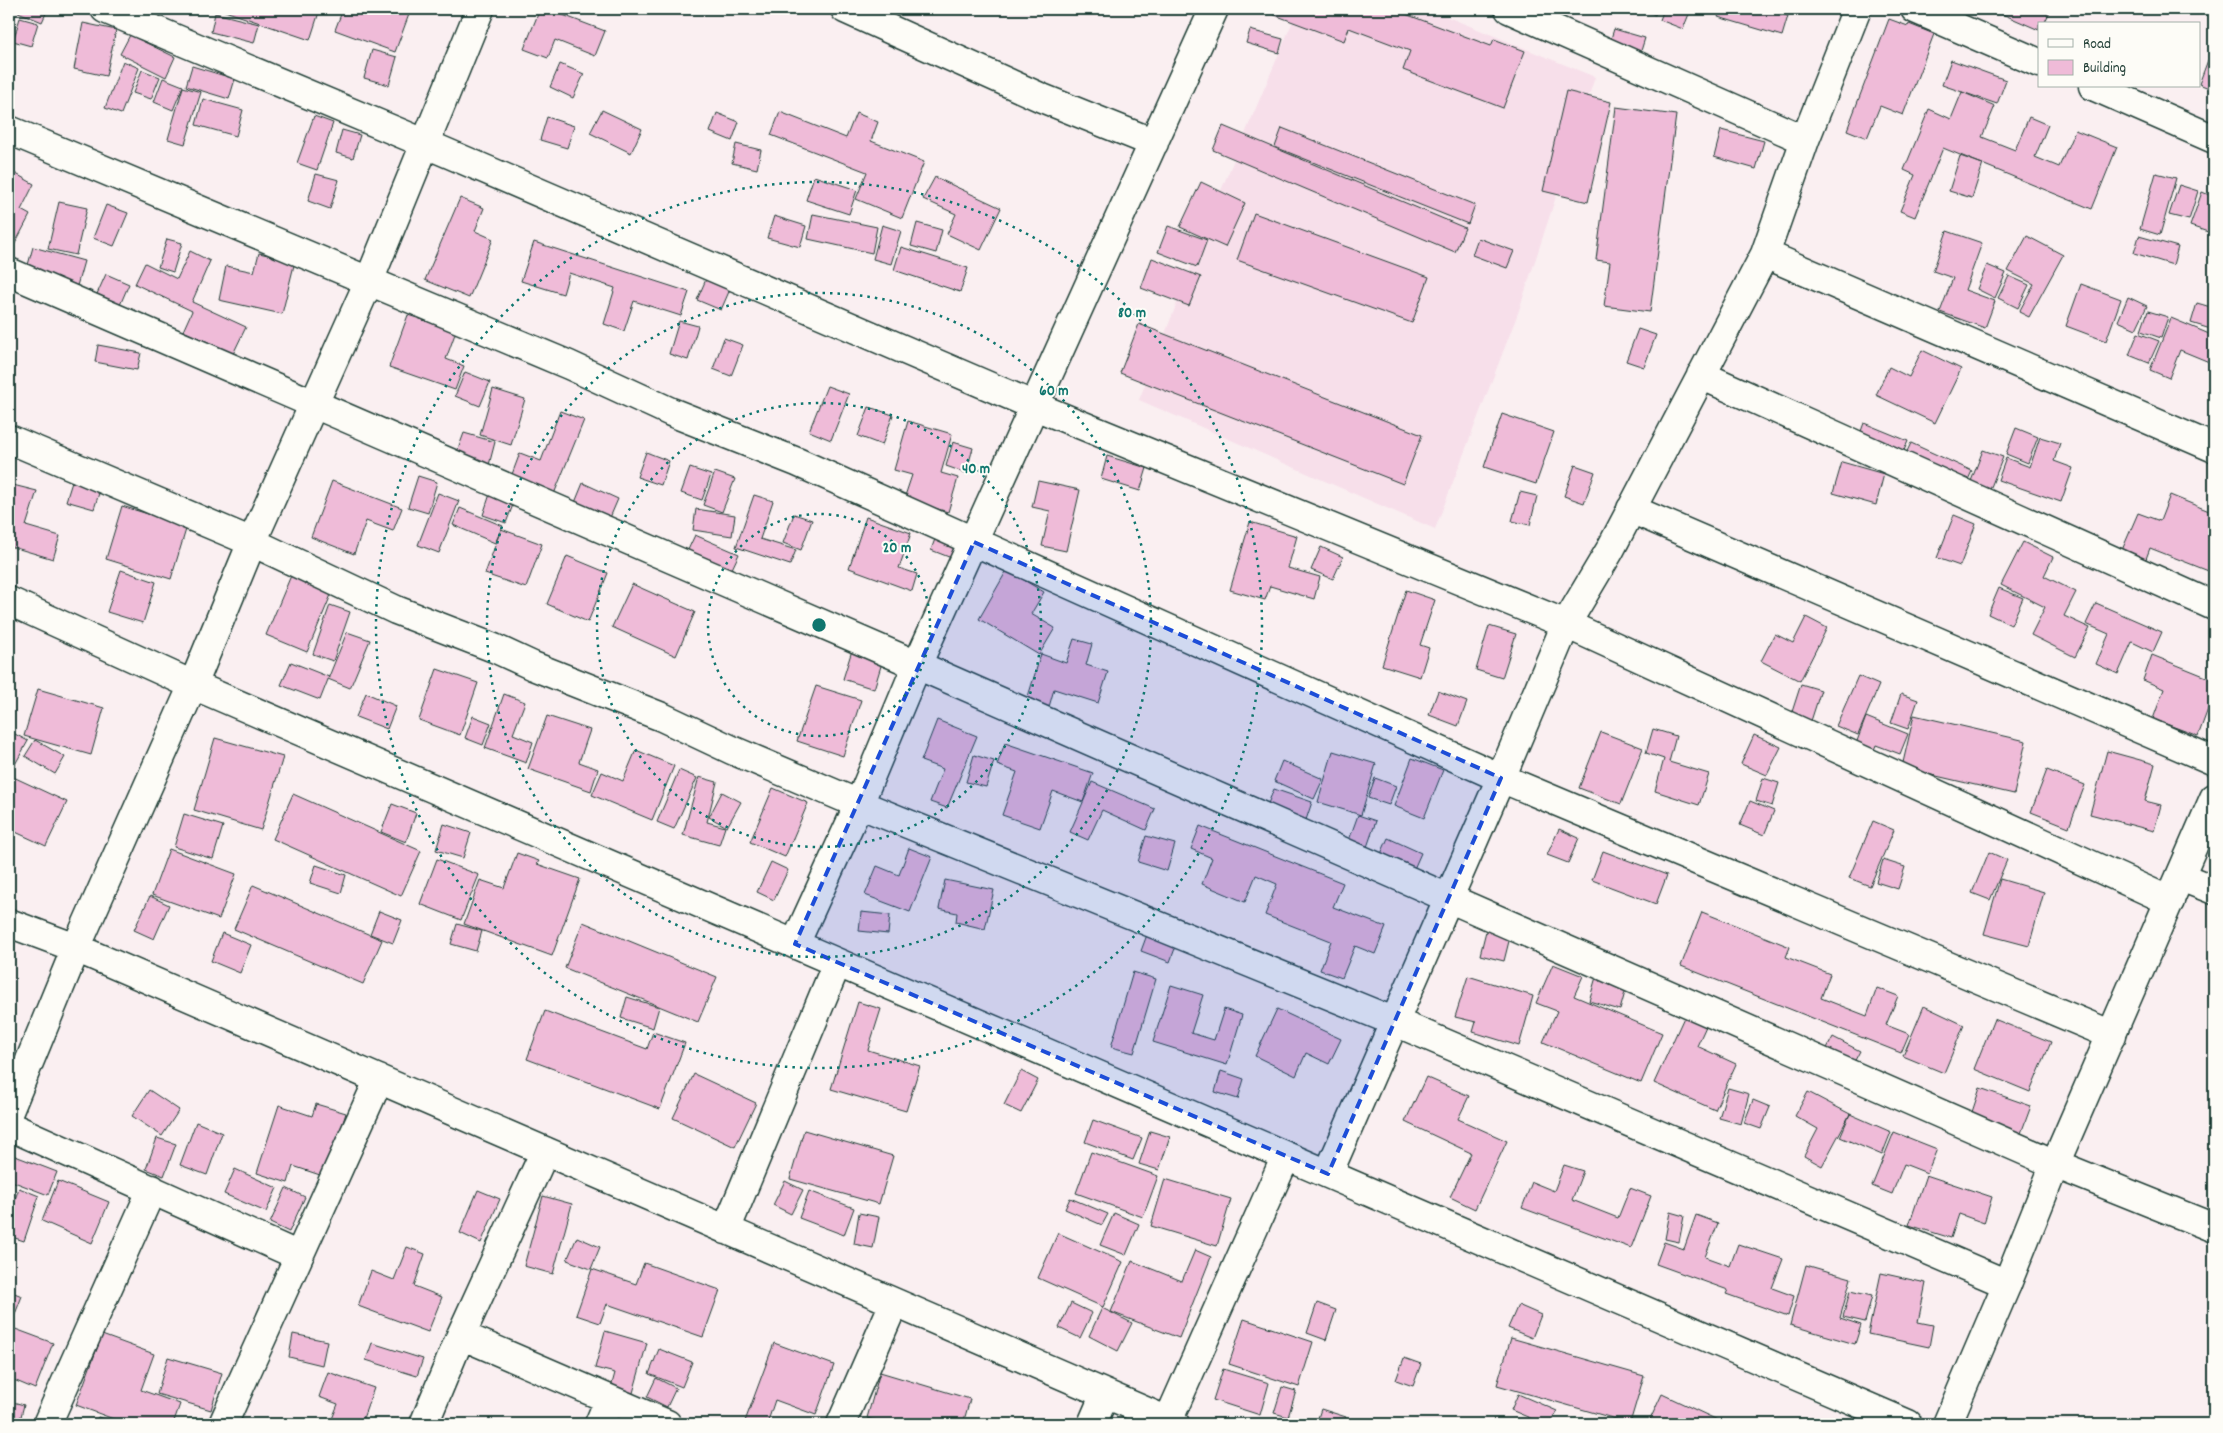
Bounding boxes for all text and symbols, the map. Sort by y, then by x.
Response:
legend [2038,22,2200,88]
text: Road [2083,34,2111,56]
text: Building [2083,58,2126,80]
text: 80 m [1118,303,1146,325]
text: 60 m [1039,381,1069,403]
text: 40 m [962,459,990,481]
text: 20 m [883,538,911,560]
centre of rings [810,616,828,634]

